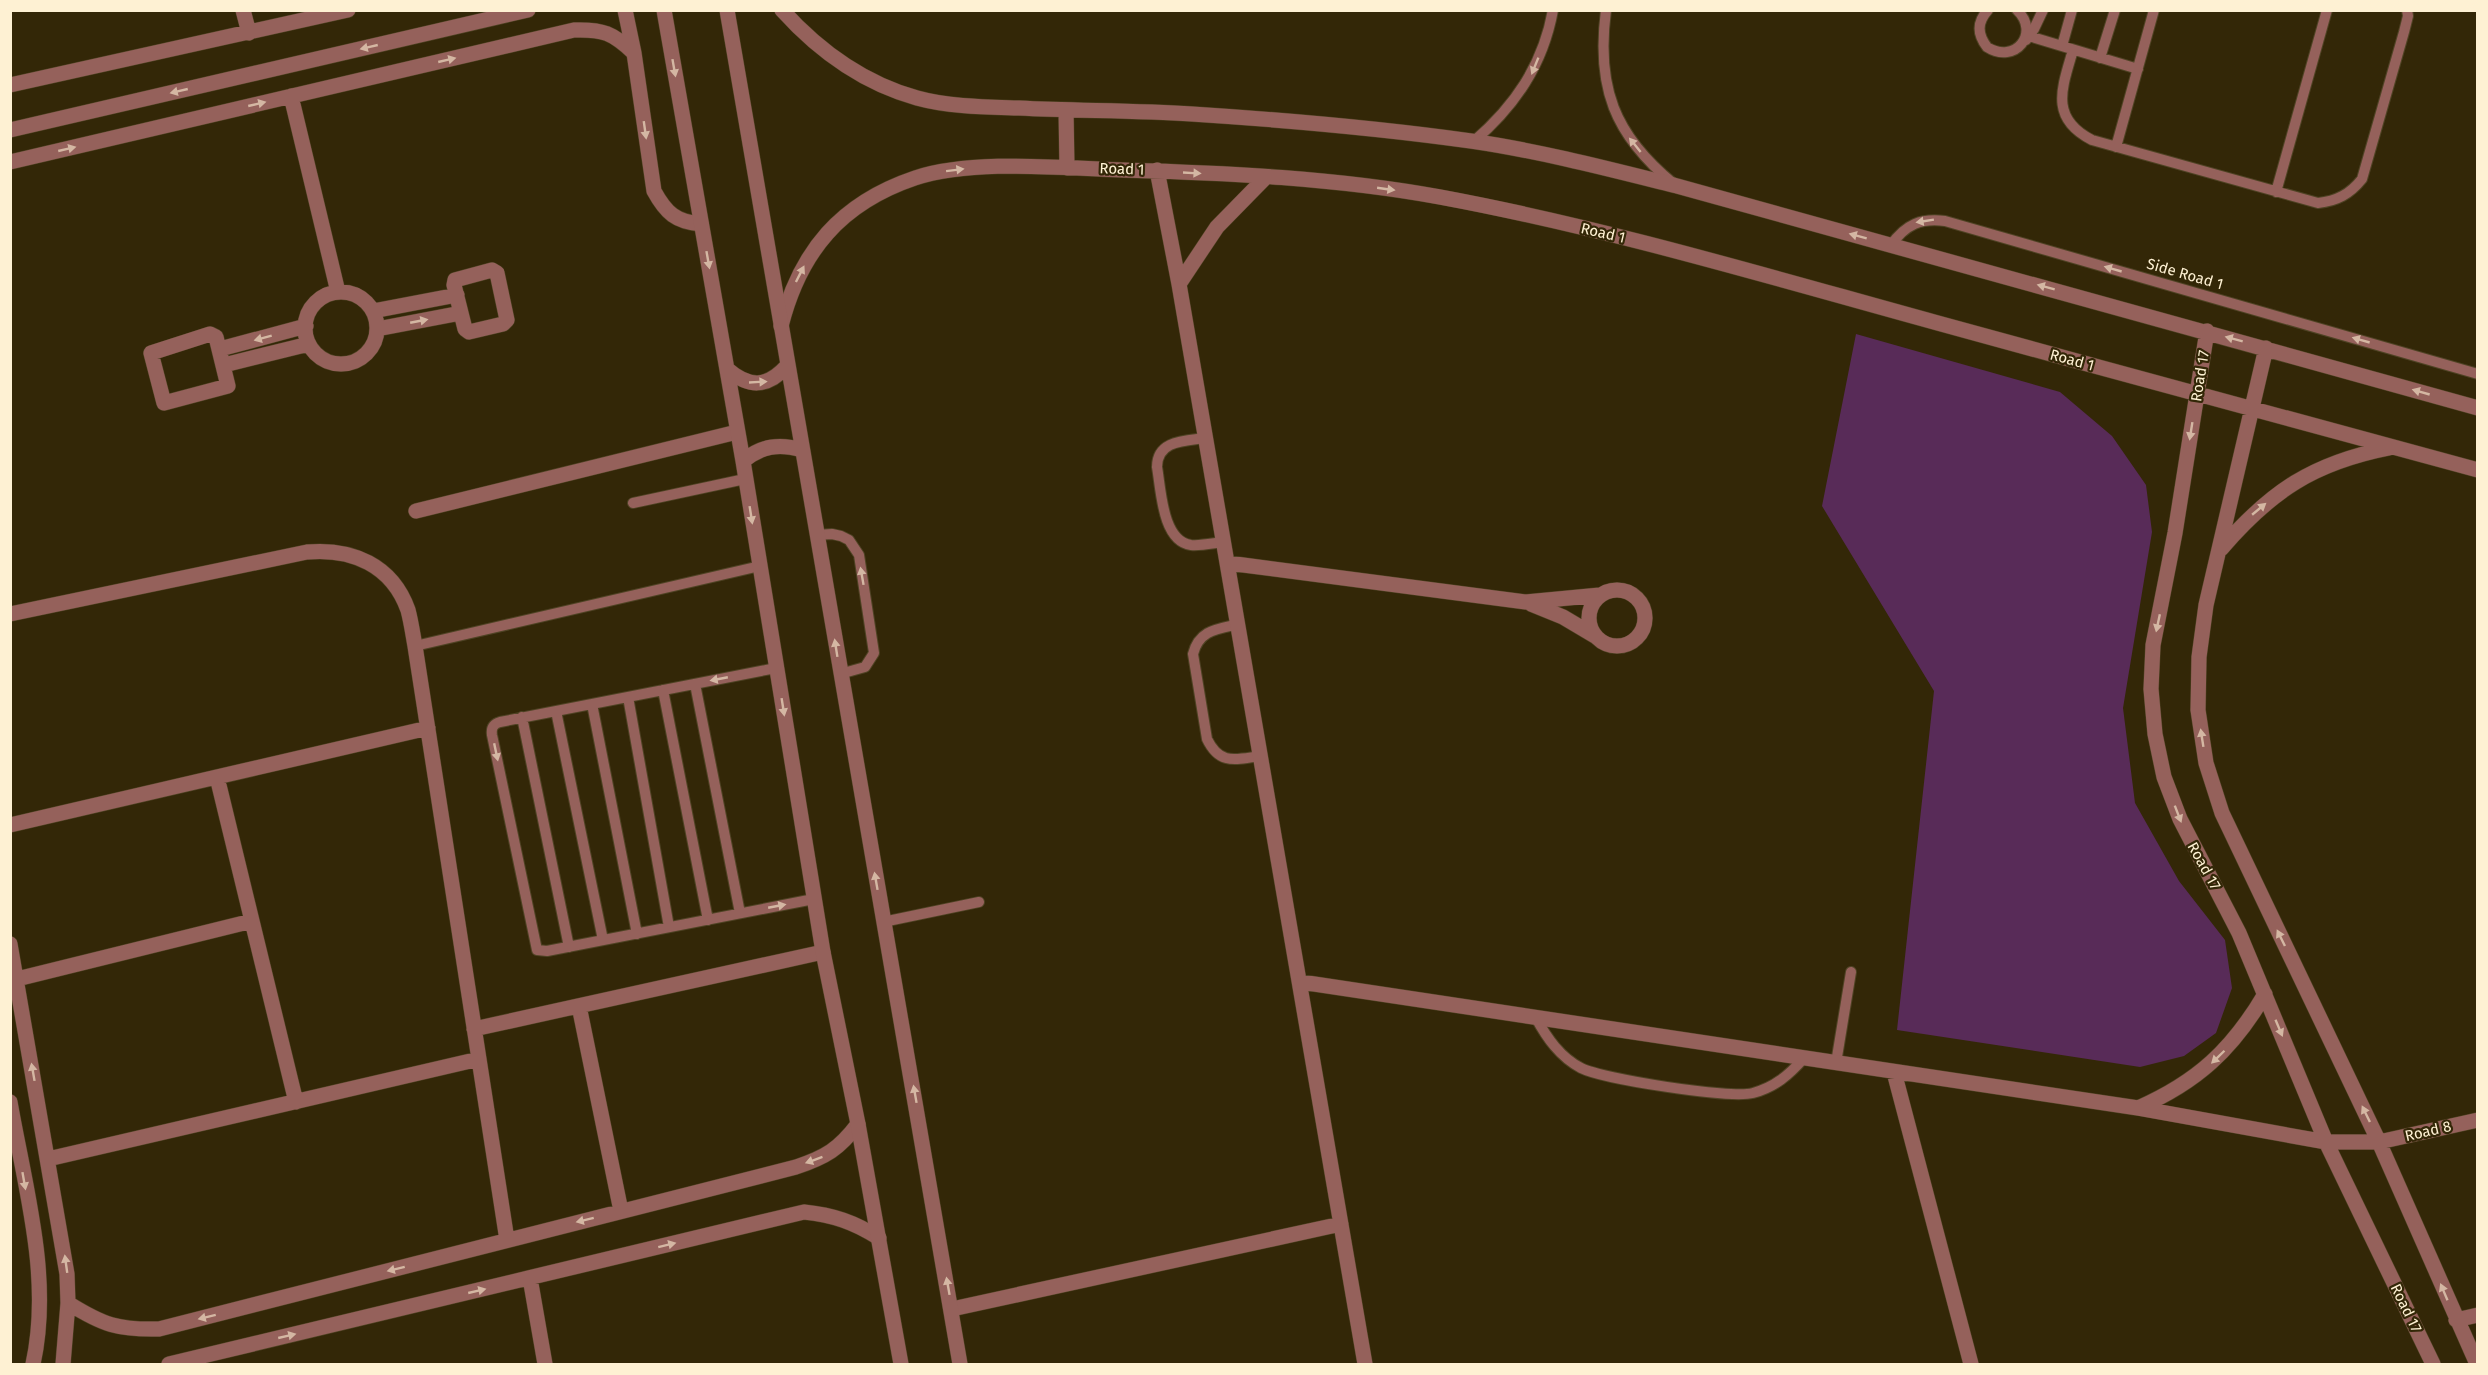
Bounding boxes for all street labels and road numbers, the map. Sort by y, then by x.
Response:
street label: Road 1 [1099,159,1145,179]
street label: Road 1 [1579,219,1627,247]
street label: Side Road 1 [2145,255,2225,293]
street label: Road 1 [2048,345,2096,375]
street label: Road 17 [2187,349,2213,403]
street label: Road 17 [2184,839,2225,893]
street label: Road 8 [2403,1117,2453,1145]
street label: Road 17 [2387,1281,2426,1335]

